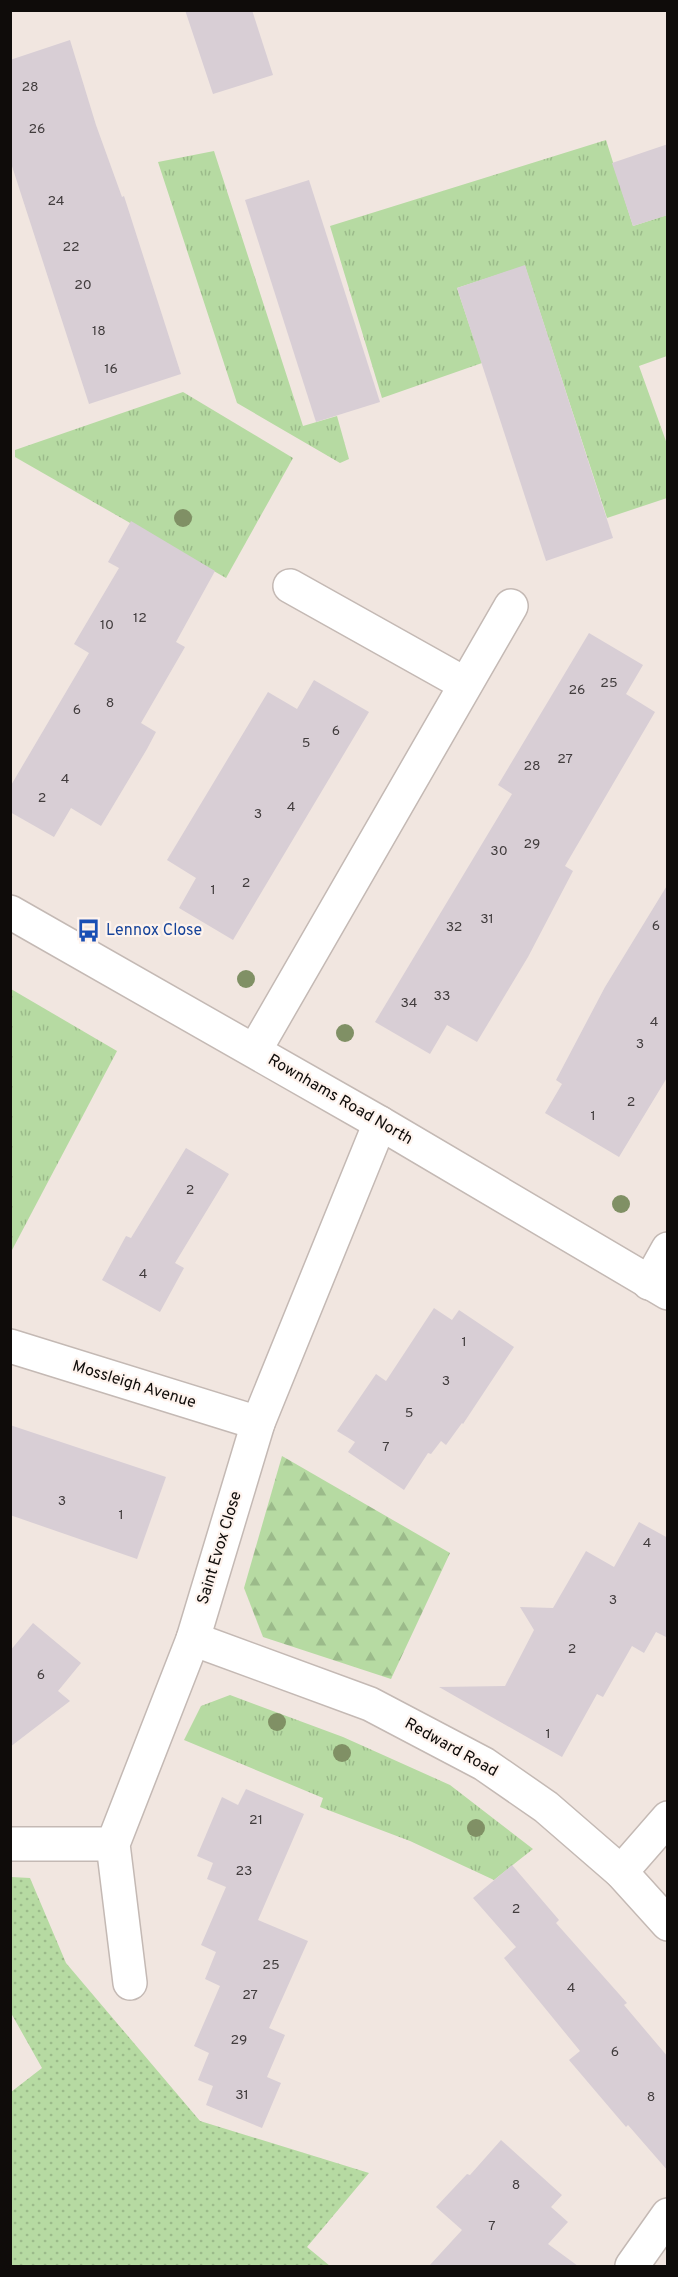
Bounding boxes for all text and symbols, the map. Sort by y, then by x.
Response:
house number: 28 [21,79,39,96]
house number: 26 [29,121,45,138]
house number: 24 [47,193,65,210]
house number: 22 [62,239,80,256]
house number: 20 [74,277,92,294]
house number: 18 [92,323,106,340]
house number: 16 [104,361,118,378]
house number: 12 [133,610,147,627]
house number: 10 [100,617,114,634]
house number: 25 [600,675,618,692]
house number: 26 [569,682,585,699]
house number: 8 [106,695,114,712]
house number: 6 [73,702,81,719]
house number: 6 [332,723,340,740]
house number: 5 [302,735,310,752]
house number: 27 [557,751,573,768]
house number: 28 [523,758,541,775]
house number: 4 [61,771,69,788]
house number: 2 [38,790,46,807]
house number: 4 [287,799,295,816]
house number: 3 [254,806,262,823]
house number: 29 [524,836,540,853]
house number: 30 [490,843,508,860]
house number: 2 [242,875,250,892]
house number: 1 [210,882,216,899]
house number: 31 [480,911,494,928]
bus stop icon: Lennox Close [75,918,101,944]
house number: 6 [652,918,660,935]
house number: 32 [446,919,462,936]
place label: Lennox Close [106,921,202,941]
house number: 33 [434,988,450,1005]
house number: 34 [400,995,418,1012]
house number: 4 [650,1014,658,1031]
house number: 3 [636,1036,644,1053]
street label: Rownhams Road North [264,1050,416,1150]
house number: 2 [627,1094,635,1111]
house number: 1 [590,1108,596,1125]
house number: 2 [186,1182,194,1199]
house number: 4 [139,1266,147,1283]
house number: 1 [461,1334,467,1351]
street label: Mossleigh Avenue [70,1357,198,1413]
house number: 3 [442,1373,450,1390]
house number: 5 [405,1405,413,1422]
house number: 7 [382,1439,390,1456]
street label: Saint Evox Close [193,1489,247,1607]
house number: 3 [58,1493,66,1510]
house number: 1 [118,1507,124,1524]
house number: 4 [643,1535,651,1552]
house number: 3 [609,1592,617,1609]
house number: 2 [568,1641,576,1658]
house number: 6 [37,1667,45,1684]
street label: Redward Road [401,1714,501,1782]
house number: 1 [545,1726,551,1743]
house number: 21 [249,1812,263,1829]
house number: 23 [236,1863,253,1880]
house number: 2 [512,1901,520,1918]
house number: 25 [262,1957,280,1974]
house number: 4 [567,1980,575,1997]
house number: 27 [242,1987,258,2004]
house number: 29 [231,2032,247,2049]
house number: 6 [611,2044,619,2061]
house number: 31 [235,2087,249,2104]
house number: 8 [647,2089,655,2106]
house number: 8 [512,2177,520,2194]
house number: 7 [488,2218,496,2235]

